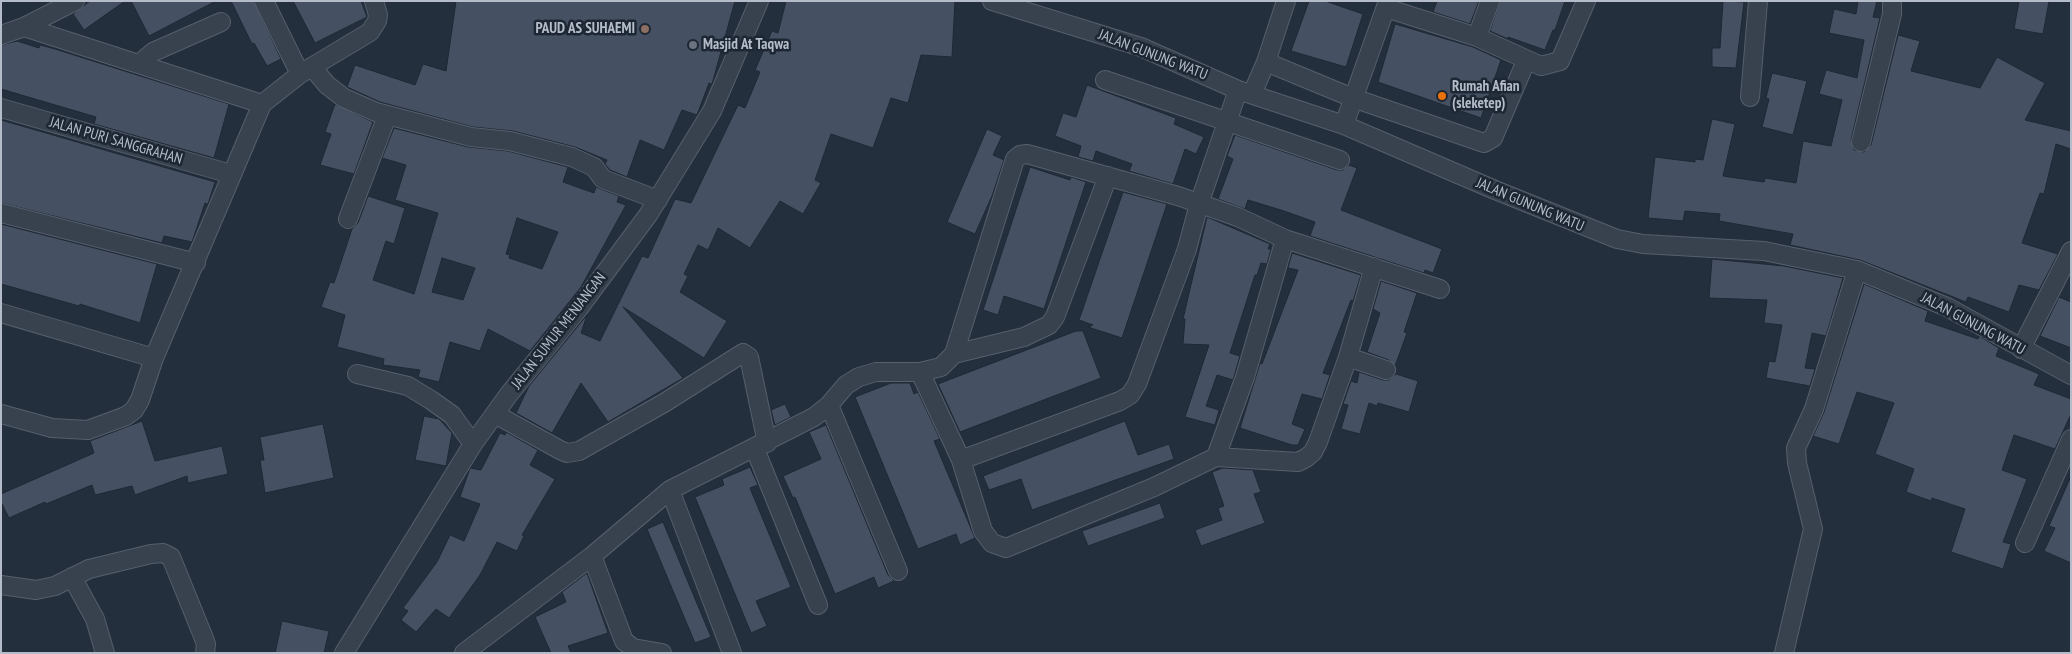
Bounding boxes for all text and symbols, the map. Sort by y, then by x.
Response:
place label: PAUD AS SUHAEMI [536,20,635,38]
marker: PAUD AS SUHAEMI [639,23,651,35]
street label: JALAN GUNUNG WATU [1096,26,1210,84]
place label: Masjid At Taqwa [703,36,789,54]
marker: Masjid At Taqwa [687,39,699,51]
place label: Rumah Afian (sleketep) [1452,78,1520,113]
marker: Rumah Afian (sleketep) [1436,90,1448,102]
street label: JALAN PURI SANGGRAHAN [48,113,184,169]
street label: JALAN GUNUNG WATU [1473,174,1587,236]
street label: JALAN SUMUR MENJANGAN [508,269,610,393]
street label: JALAN GUNUNG WATU [1918,289,2028,359]

